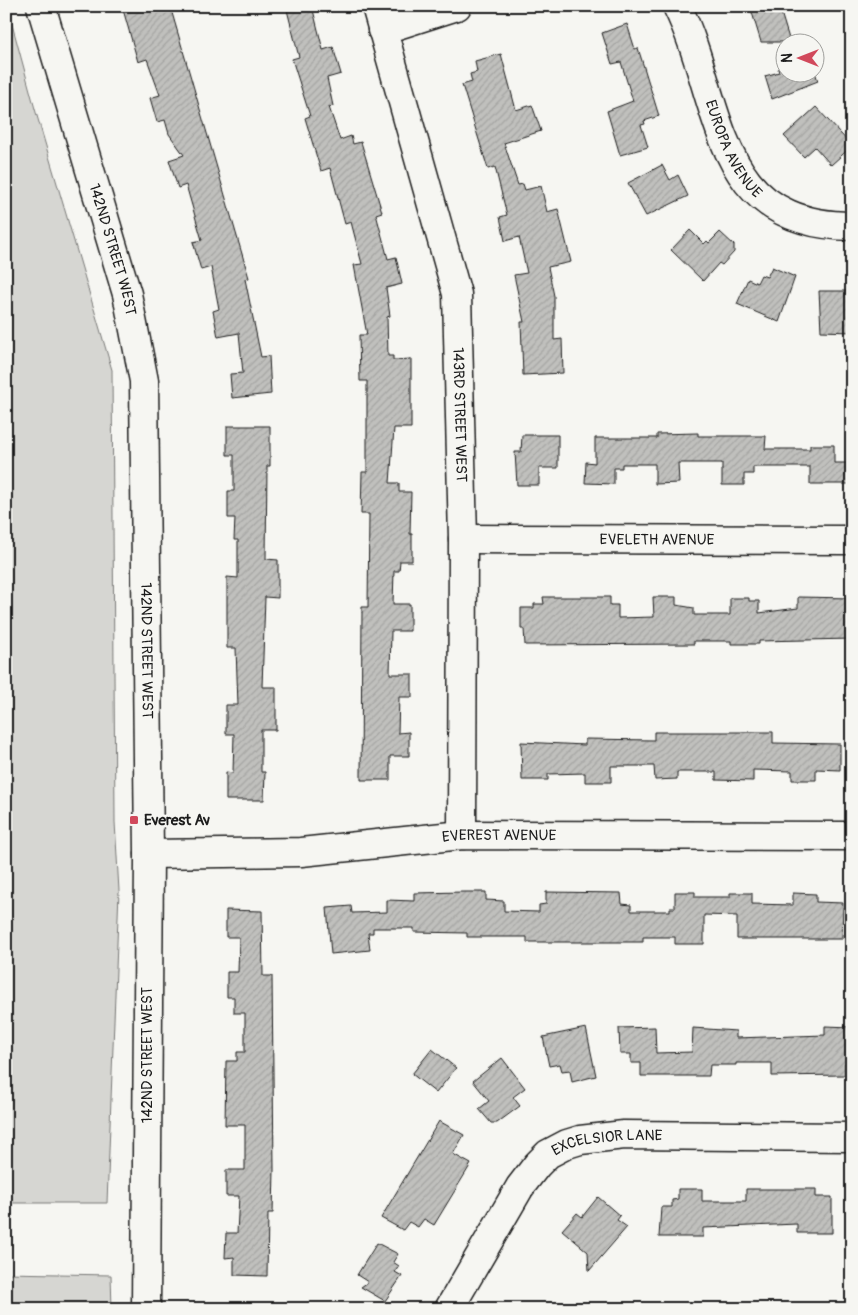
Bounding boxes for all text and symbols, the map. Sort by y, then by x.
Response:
north arrow [776,32,826,82]
text: N [779,53,796,63]
street label: EUROPA AVENUE [701,97,766,202]
street label: 142ND STREET WEST [85,181,140,317]
street label: 143RD STREET WEST [448,347,471,483]
street label: EVELETH AVENUE [600,530,715,550]
street label: 142ND STREET WEST [136,582,157,719]
place label: Everest Av [144,811,210,830]
marker: Everest Av [128,814,140,826]
street label: EVEREST AVENUE [441,826,556,847]
street label: 142ND STREET WEST [138,987,157,1123]
street label: EXCELSIOR LANE [548,1126,663,1160]

